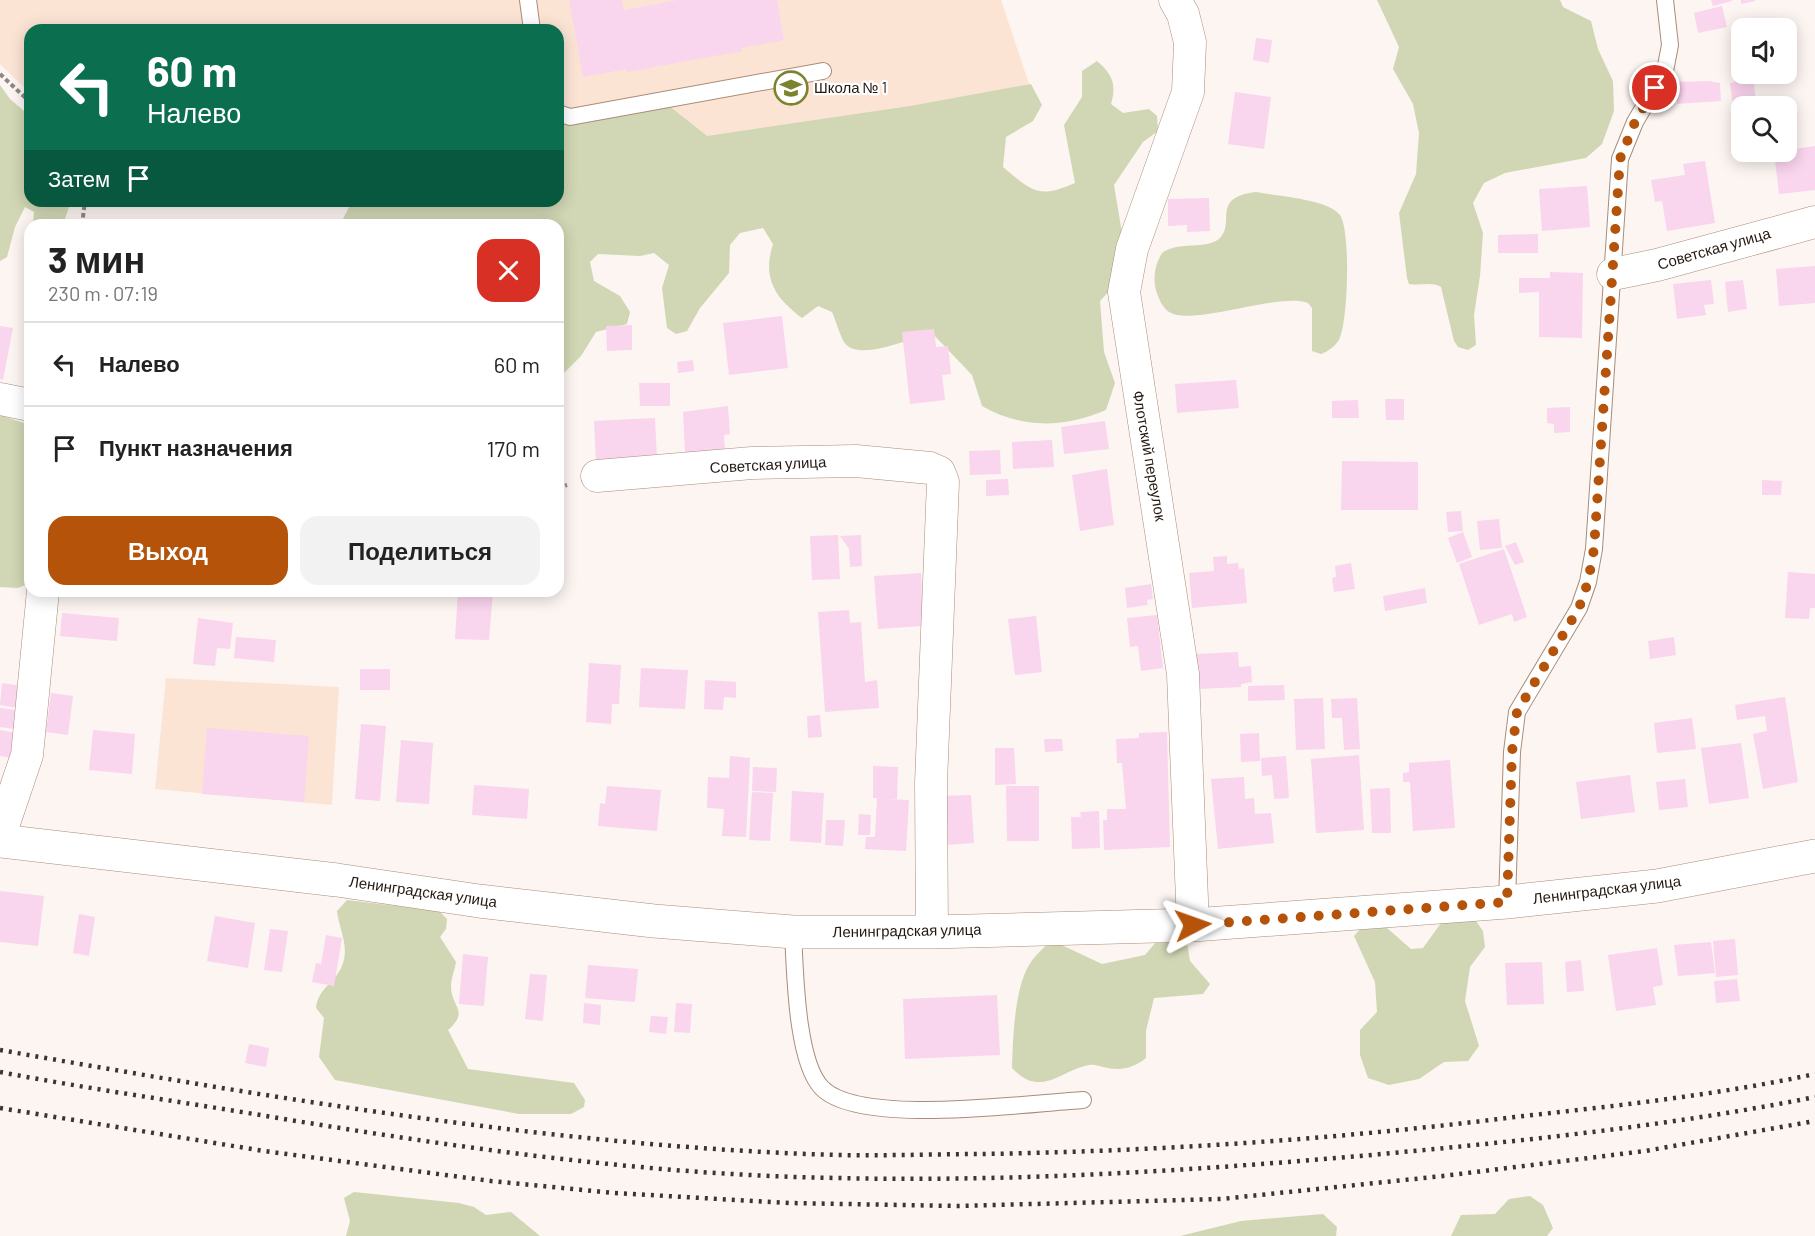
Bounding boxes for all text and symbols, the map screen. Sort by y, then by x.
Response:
map controls [1731,18,1797,162]
button: sound [1731,18,1797,84]
text: 60 m [147,45,237,95]
icon: left [48,48,126,126]
pin [1629,62,1680,113]
school or university icon: Школа № 1 [773,70,809,106]
icon: arrive [1638,71,1671,104]
place label: Школа № 1 [814,78,887,96]
text: Налево [147,96,241,128]
button: search [1731,96,1797,162]
icon: arrive [122,162,155,195]
text: Затем [48,165,110,191]
street label: Советская улица [1655,223,1773,273]
text: 3 мин [48,237,145,280]
button: close [477,239,540,302]
text: 230 m · 07:19 [48,281,158,305]
icon: left [48,348,81,381]
text: Налево [99,350,180,376]
text: 60 m [494,351,540,377]
street label: Флотский переулок [1130,389,1170,523]
icon: arrive [48,432,81,465]
text: Пункт назначения [99,434,293,460]
text: 170 m [487,435,540,461]
street label: Советская улица [709,452,827,476]
button: Выход [48,516,288,585]
button: Поделиться [300,516,540,585]
street label: Ленинградская улица [1532,871,1683,907]
street label: Ленинградская улица [348,872,499,910]
position arrow [1161,893,1225,957]
street label: Ленинградская улица [832,920,982,940]

